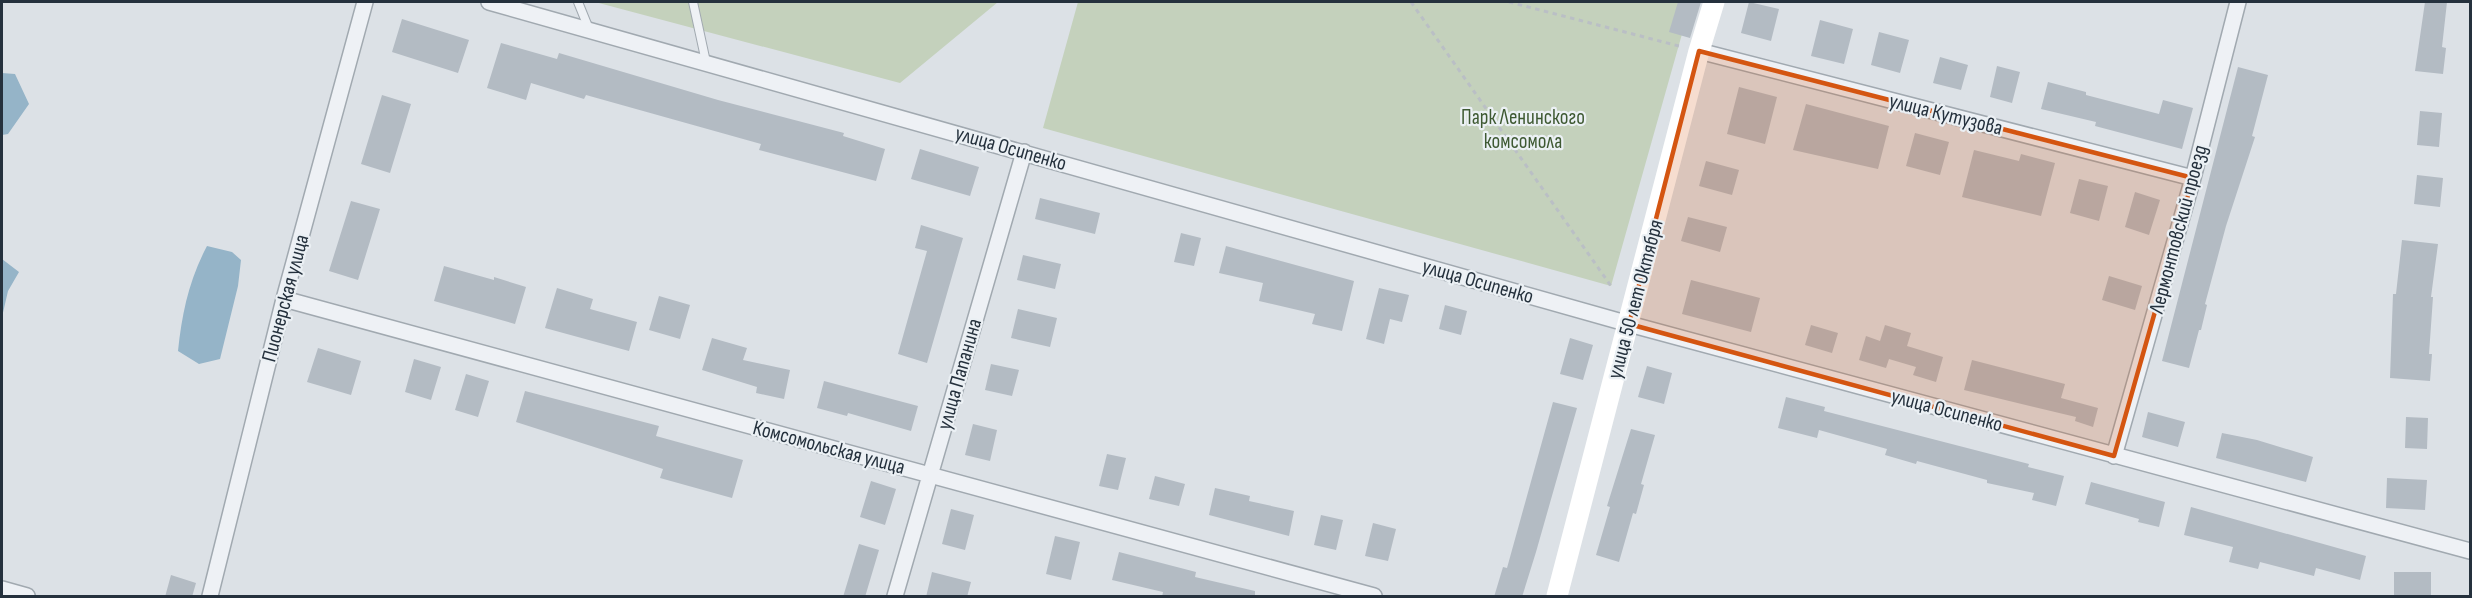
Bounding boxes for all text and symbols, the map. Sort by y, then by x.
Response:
street label: улица Кутузова [1887,88,2005,141]
park label: Парк Ленинского комсомола [1461,105,1585,154]
street label: улица Осипенко [952,121,1069,176]
street label: Лермонтовский проезд [2144,142,2213,317]
street label: улица 50 лет Октября [1602,217,1669,381]
street label: Пионерская улица [256,232,314,365]
street label: улица Осипенко [1419,254,1536,309]
street label: улица Папанина [932,316,987,433]
street label: улица Осипенко [1888,384,2005,437]
street label: Комсомольская улица [750,415,908,480]

